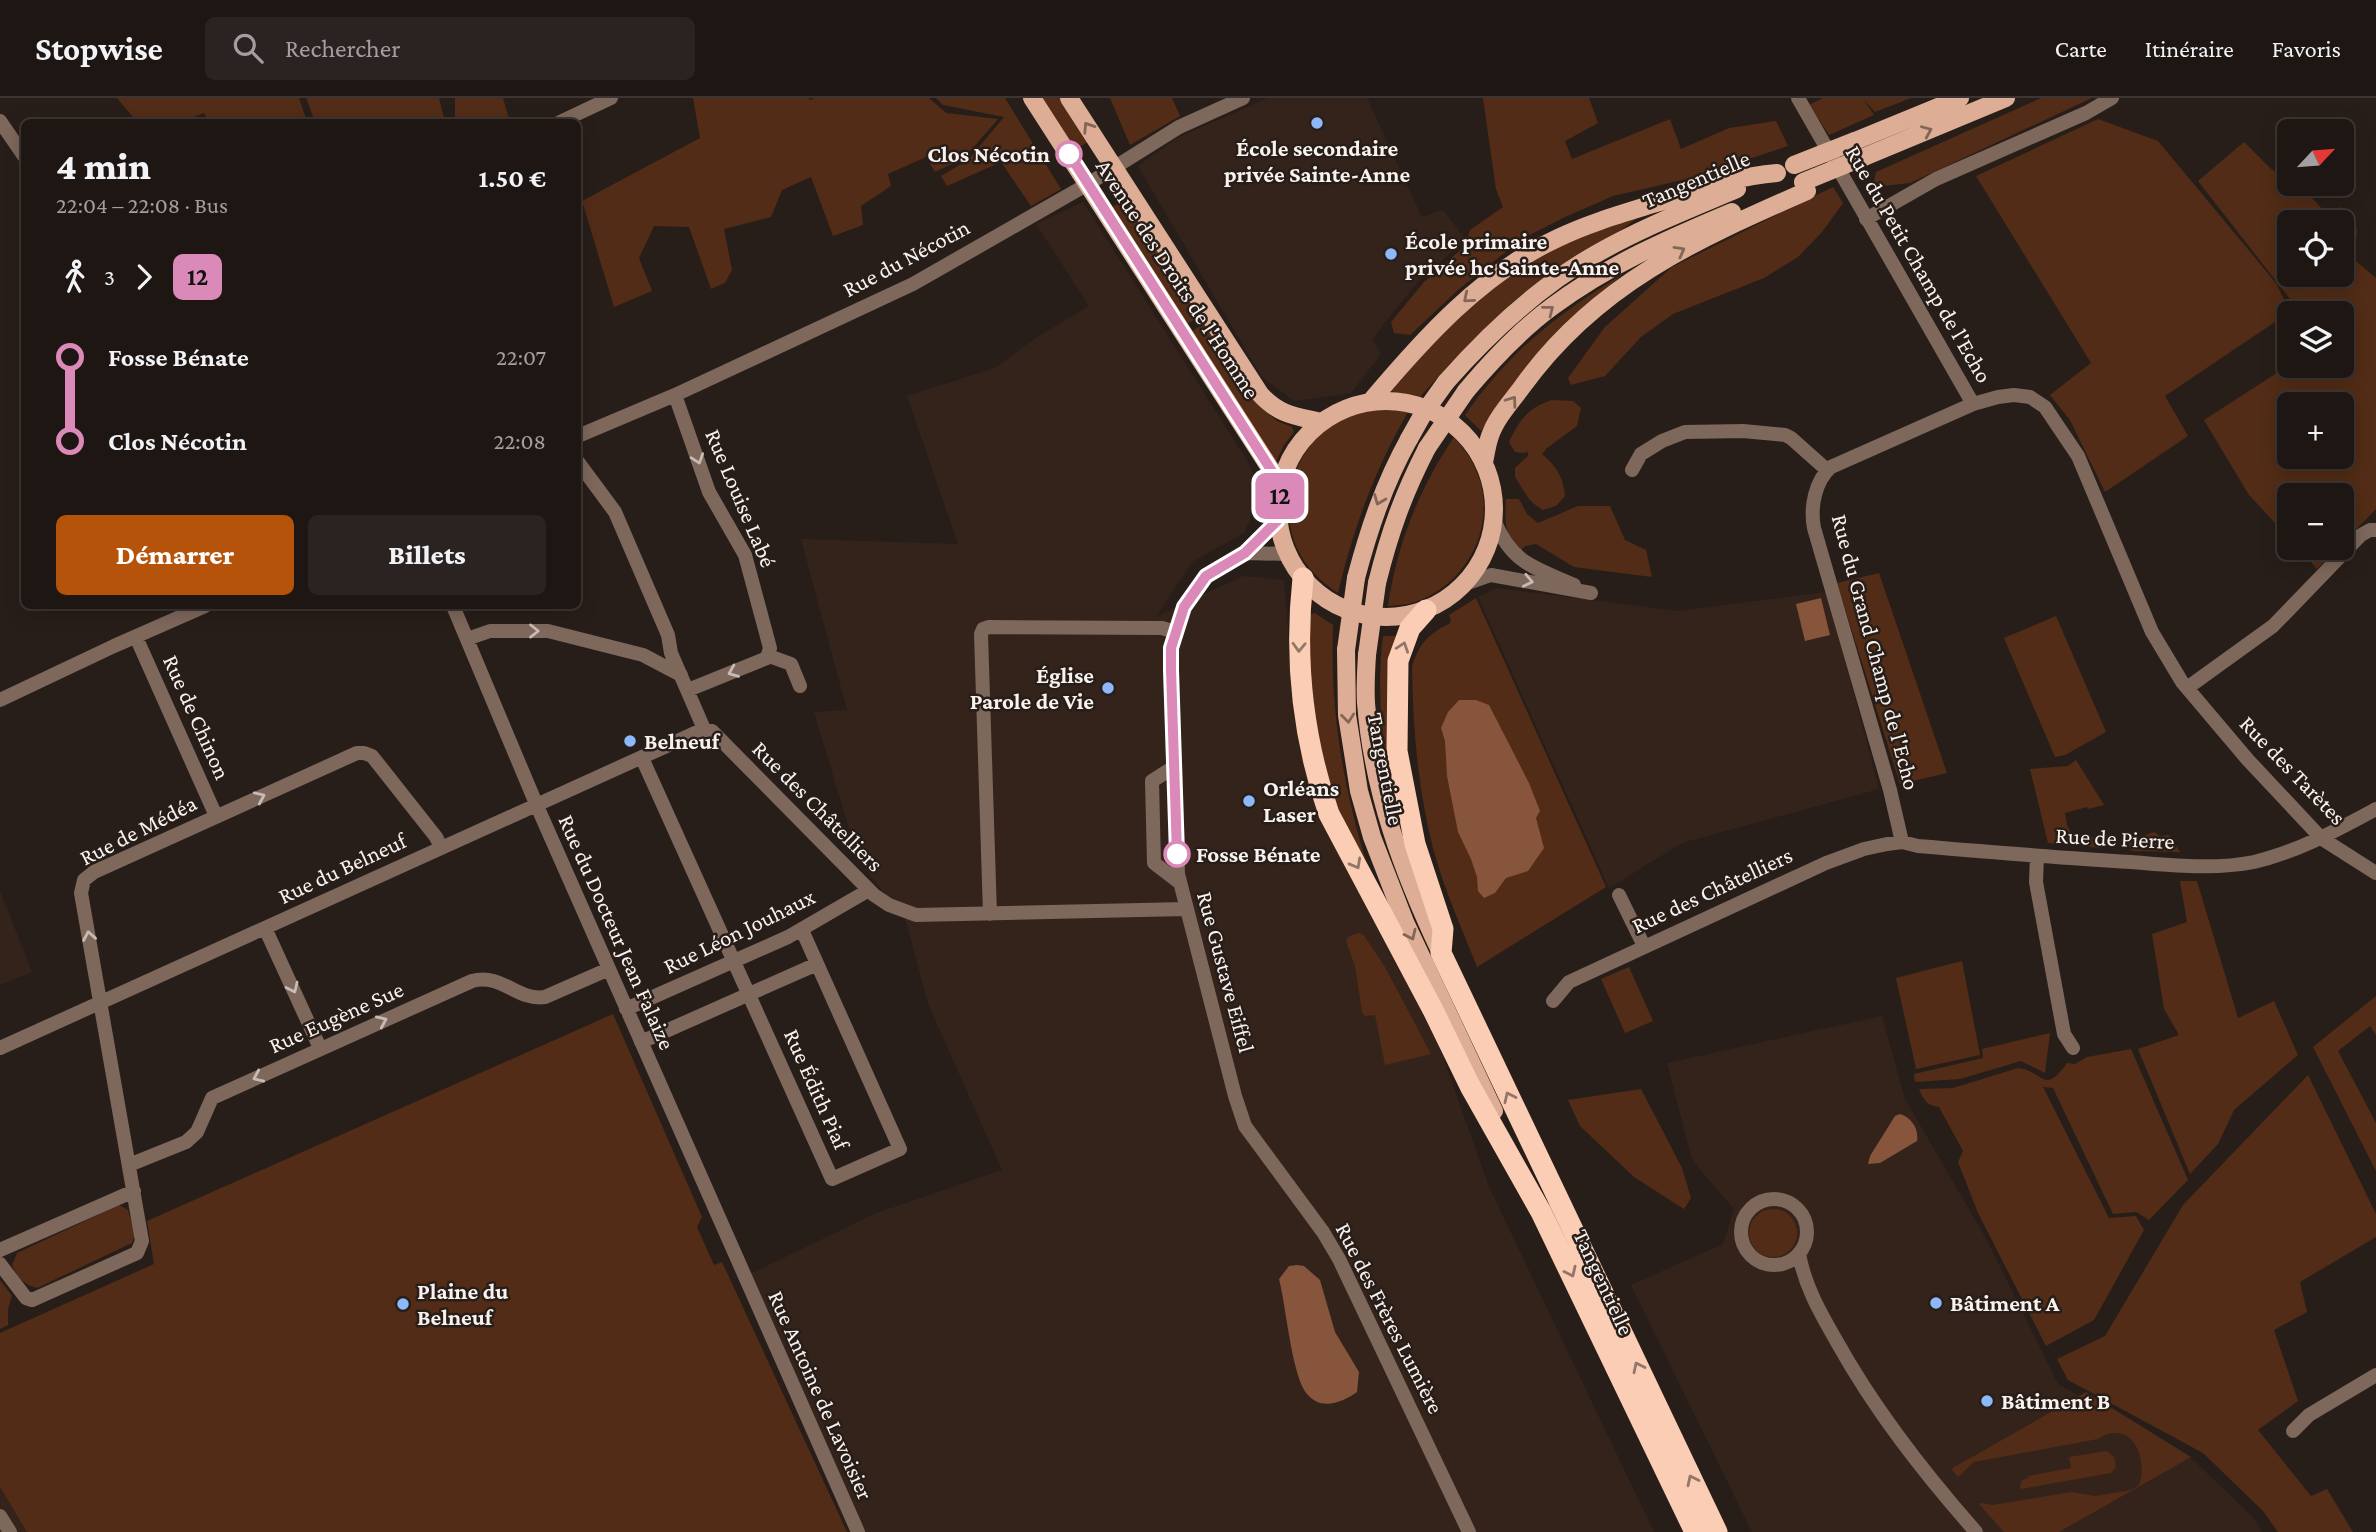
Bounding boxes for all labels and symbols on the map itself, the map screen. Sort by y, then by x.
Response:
marker: École secondaire privée Sainte-Anne [1309,115,1325,131]
north arrow [2277,119,2354,196]
one-way arrow [1083,122,1096,135]
one-way arrow [1920,125,1932,139]
place label: École secondaire privée Sainte-Anne [1224,135,1410,187]
place label: Clos Nécotin [927,141,1050,167]
marker: Clos Nécotin [1056,141,1082,167]
street label: Rue du Petit Champ de l'Echo [1840,141,1998,387]
street label: Tangentielle [1638,145,1754,213]
street label: Avenue des Droits de l'Homme [1091,154,1265,404]
street label: Rue du Nécotin [838,214,974,302]
place label: École primaire privée hc Sainte-Anne [1405,228,1619,280]
marker: École primaire privée hc Sainte-Anne [1383,246,1399,262]
one-way arrow [1673,246,1685,259]
one-way arrow [1463,290,1476,302]
one-way arrow [1541,305,1554,318]
one-way arrow [1504,396,1516,409]
street label: Rue Louise Labé [700,425,782,571]
one-way arrow [690,452,704,464]
line badge: 12 [1248,473,1312,519]
one-way arrow [1374,494,1388,506]
street label: Rue du Grand Champ de l'Echo [1827,511,1925,793]
one-way arrow [1522,573,1534,587]
one-way arrow [529,623,540,639]
one-way arrow [1292,641,1307,652]
one-way arrow [1395,642,1409,654]
street label: Rue de Chinon [158,651,236,783]
place label: Église Parole de Vie [970,662,1094,714]
one-way arrow [727,664,739,678]
marker: Église Parole de Vie [1100,680,1116,696]
street label: Rue des Tarètes [2235,710,2351,830]
street label: Tangentielle [1362,711,1410,827]
one-way arrow [1340,713,1355,724]
place label: Belneuf [644,728,721,754]
marker: Belneuf [622,733,638,749]
street label: Rue des Châtelliers [747,735,889,877]
place label: Orléans Laser [1263,775,1339,827]
street label: Rue de Médéa [75,789,201,871]
one-way arrow [252,791,265,805]
marker: Orléans Laser [1241,793,1257,809]
street label: Rue du Docteur Jean Falaize [553,810,681,1054]
street label: Rue de Pierre [2055,822,2175,854]
street label: Rue du Belneuf [274,827,411,909]
marker: Fosse Bénate [1164,841,1190,867]
place label: Fosse Bénate [1196,841,1321,867]
street label: Rue des Châtelliers [1628,841,1796,939]
one-way arrow [1347,857,1361,869]
street label: Rue Léon Jouhaux [659,883,819,979]
street label: Rue Gustave Eiffel [1192,889,1260,1055]
one-way arrow [1403,928,1417,940]
one-way arrow [82,930,97,942]
street label: Rue Eugène Sue [265,976,407,1058]
one-way arrow [284,981,298,993]
one-way arrow [375,1015,388,1029]
street label: Rue Édith Piaf [779,1025,856,1154]
one-way arrow [253,1069,265,1083]
one-way arrow [1503,1092,1517,1105]
street label: Rue des Frères Lumière [1331,1218,1449,1418]
street label: Tangentielle [1568,1225,1640,1339]
one-way arrow [1562,1265,1576,1277]
place label: Plaine du Belneuf [417,1278,508,1330]
street label: Rue Antoine de Lavoisier [763,1287,879,1503]
place label: Bâtiment A [1950,1290,2060,1316]
marker: Bâtiment A [1928,1295,1944,1311]
marker: Plaine du Belneuf [395,1296,411,1312]
one-way arrow [1632,1362,1646,1374]
place label: Bâtiment B [2001,1388,2110,1414]
marker: Bâtiment B [1979,1393,1995,1409]
one-way arrow [1687,1475,1701,1487]

